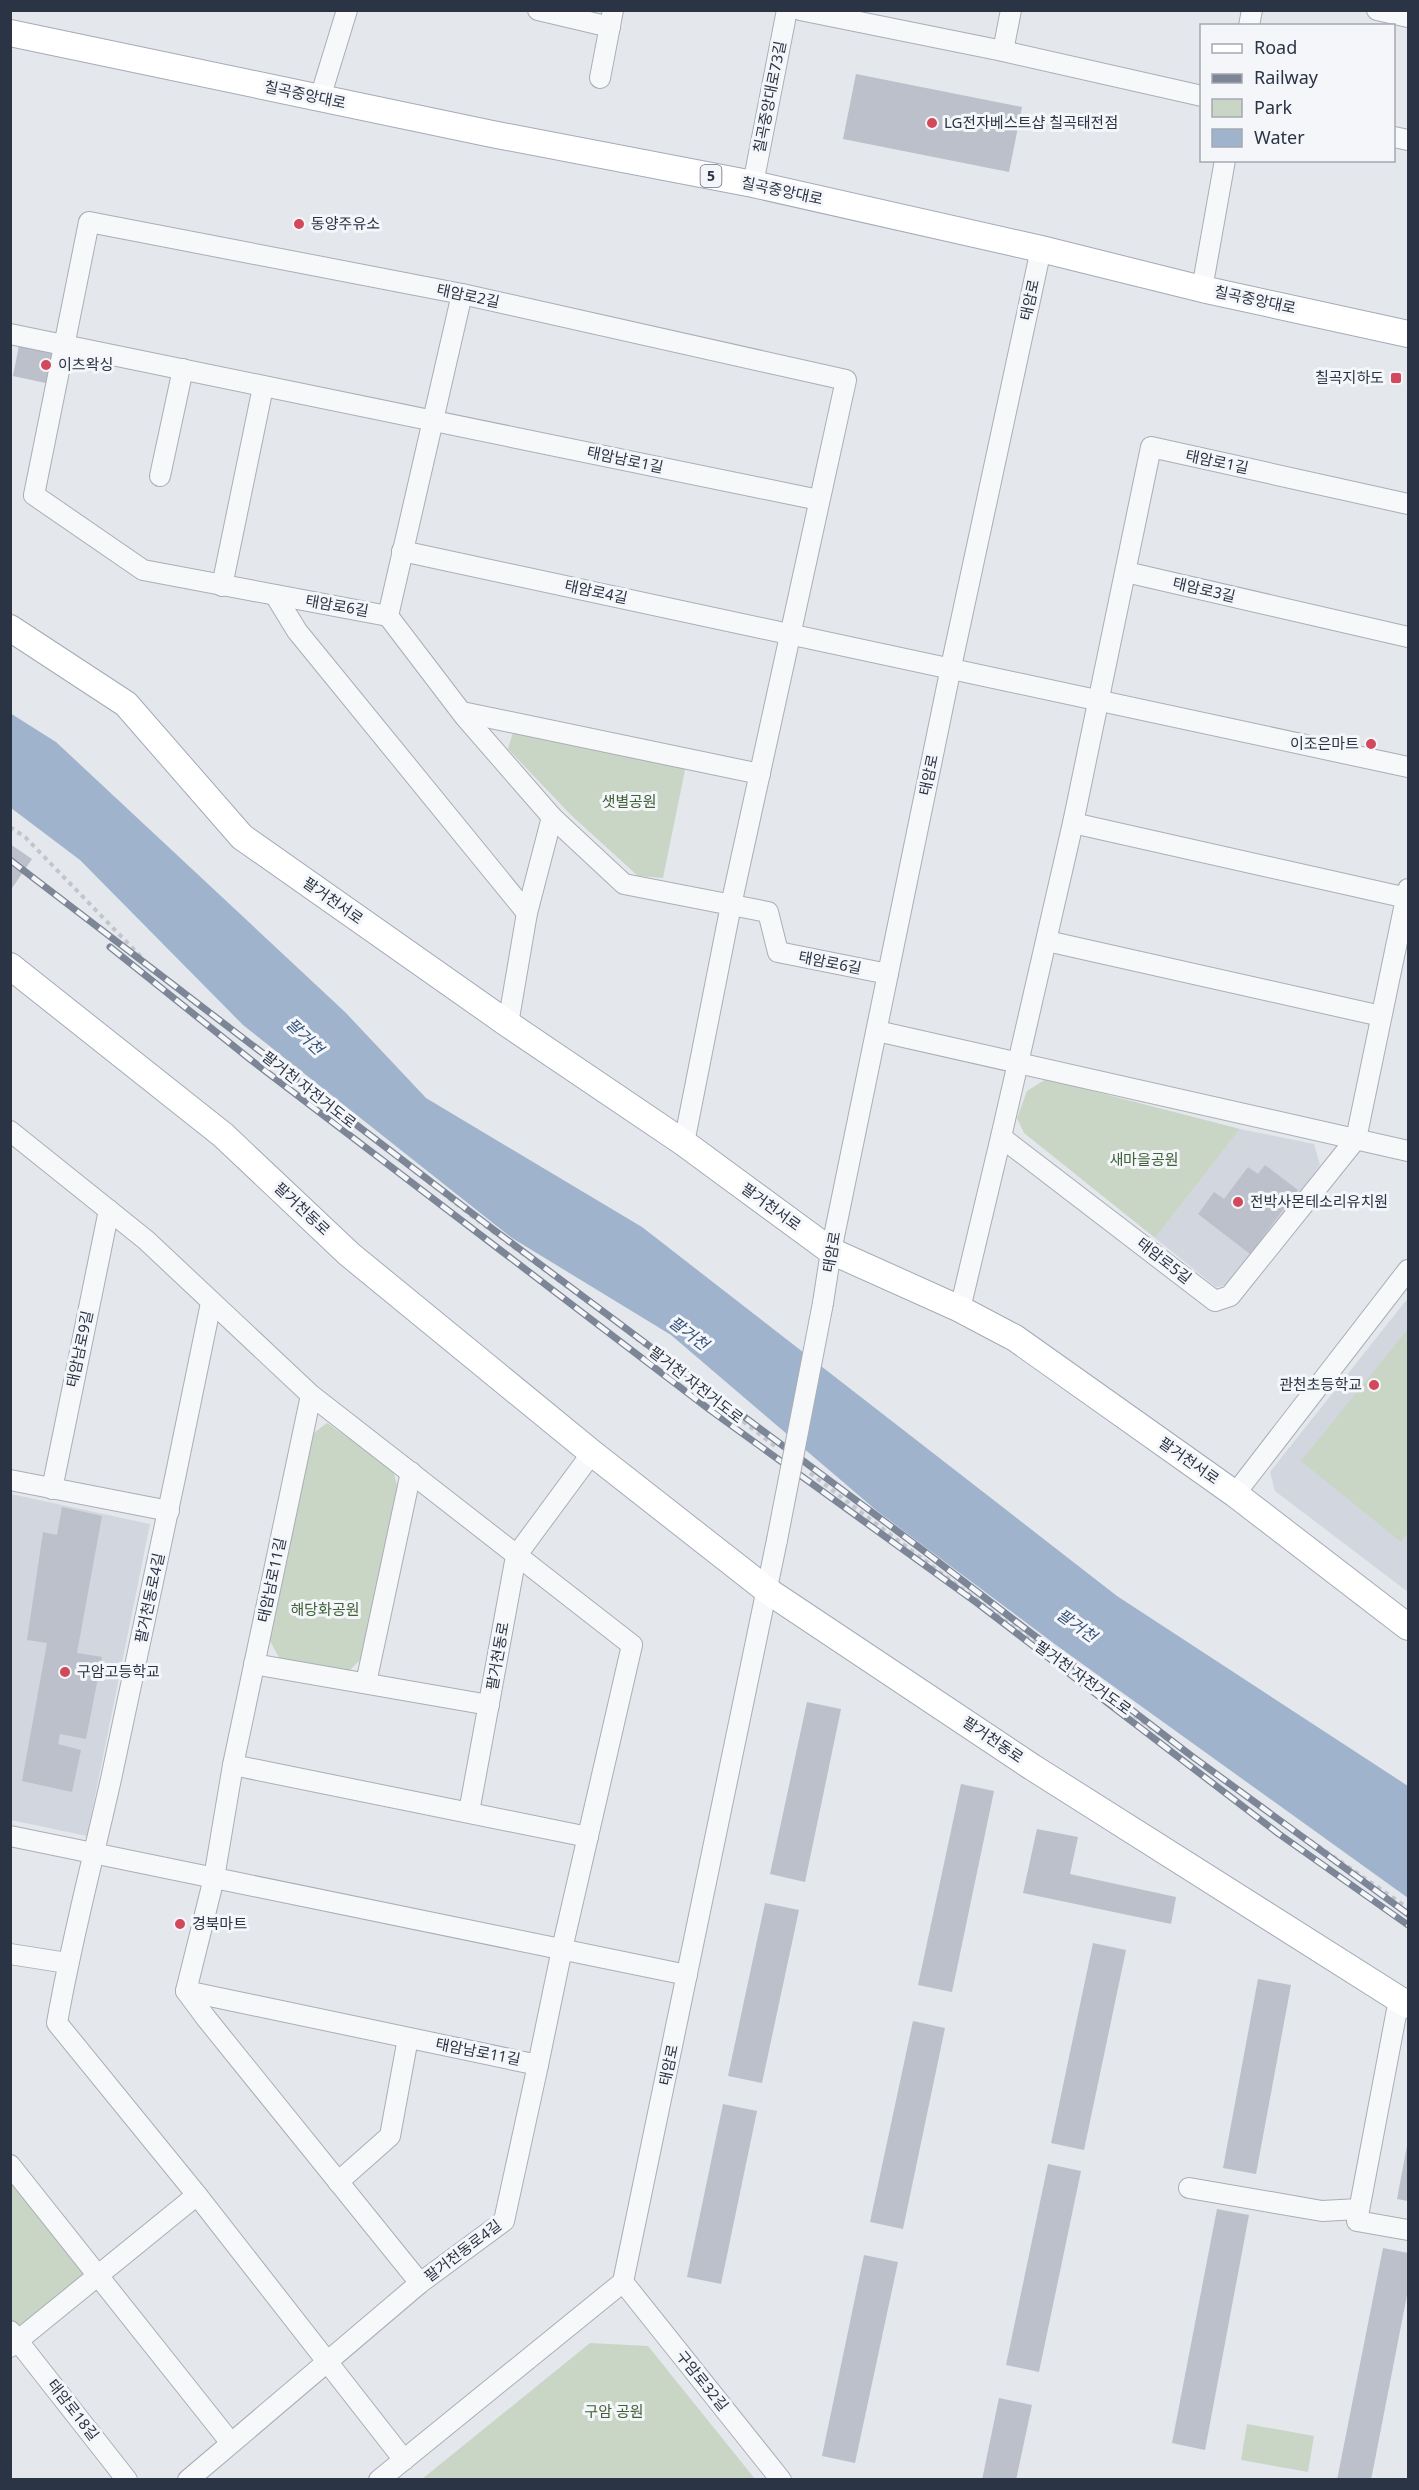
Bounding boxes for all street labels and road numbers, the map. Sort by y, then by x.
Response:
street label: 칠곡중앙대로73길 [748,39,790,155]
street label: 칠곡중앙대로 [263,76,348,112]
road number: 5 [700,165,722,187]
street label: 칠곡중앙대로 [740,172,825,208]
street label: 태암로 [1015,277,1043,322]
street label: 태암로2길 [435,279,501,311]
street label: 칠곡중앙대로 [1213,281,1298,317]
street label: 태암남로1길 [585,441,665,477]
street label: 태암로1길 [1184,445,1250,477]
street label: 태암로3길 [1171,572,1238,606]
street label: 태암로4길 [563,575,629,607]
street label: 태암로6길 [304,590,370,620]
street label: 태암로 [914,752,942,797]
street label: 팔거천서로 [300,872,368,928]
street label: 태암로6길 [797,946,863,978]
street label: 팔거천 자전거도로 [258,1046,361,1132]
street label: 팔거천동로 [271,1177,335,1239]
street label: 팔거천서로 [738,1178,805,1235]
street label: 태암로 [818,1230,844,1274]
street label: 태암로5길 [1133,1233,1196,1288]
street label: 태암남로9길 [61,1309,97,1389]
street label: 팔거천 자전거도로 [645,1341,748,1427]
street label: 팔거천서로 [1156,1432,1224,1488]
street label: 태암남로11길 [252,1536,290,1624]
street label: 팔거천동로4길 [130,1551,168,1645]
street label: 팔거천동로 [481,1620,513,1692]
street label: 팔거천 자전거도로 [1031,1636,1136,1719]
street label: 팔거천동로 [959,1712,1028,1767]
street label: 태암남로11길 [434,2033,522,2069]
street label: 태암로 [654,2042,682,2087]
street label: 팔거천동로4길 [420,2215,505,2286]
street label: 구암로32길 [672,2346,733,2415]
street label: 태암로18길 [44,2375,104,2444]

